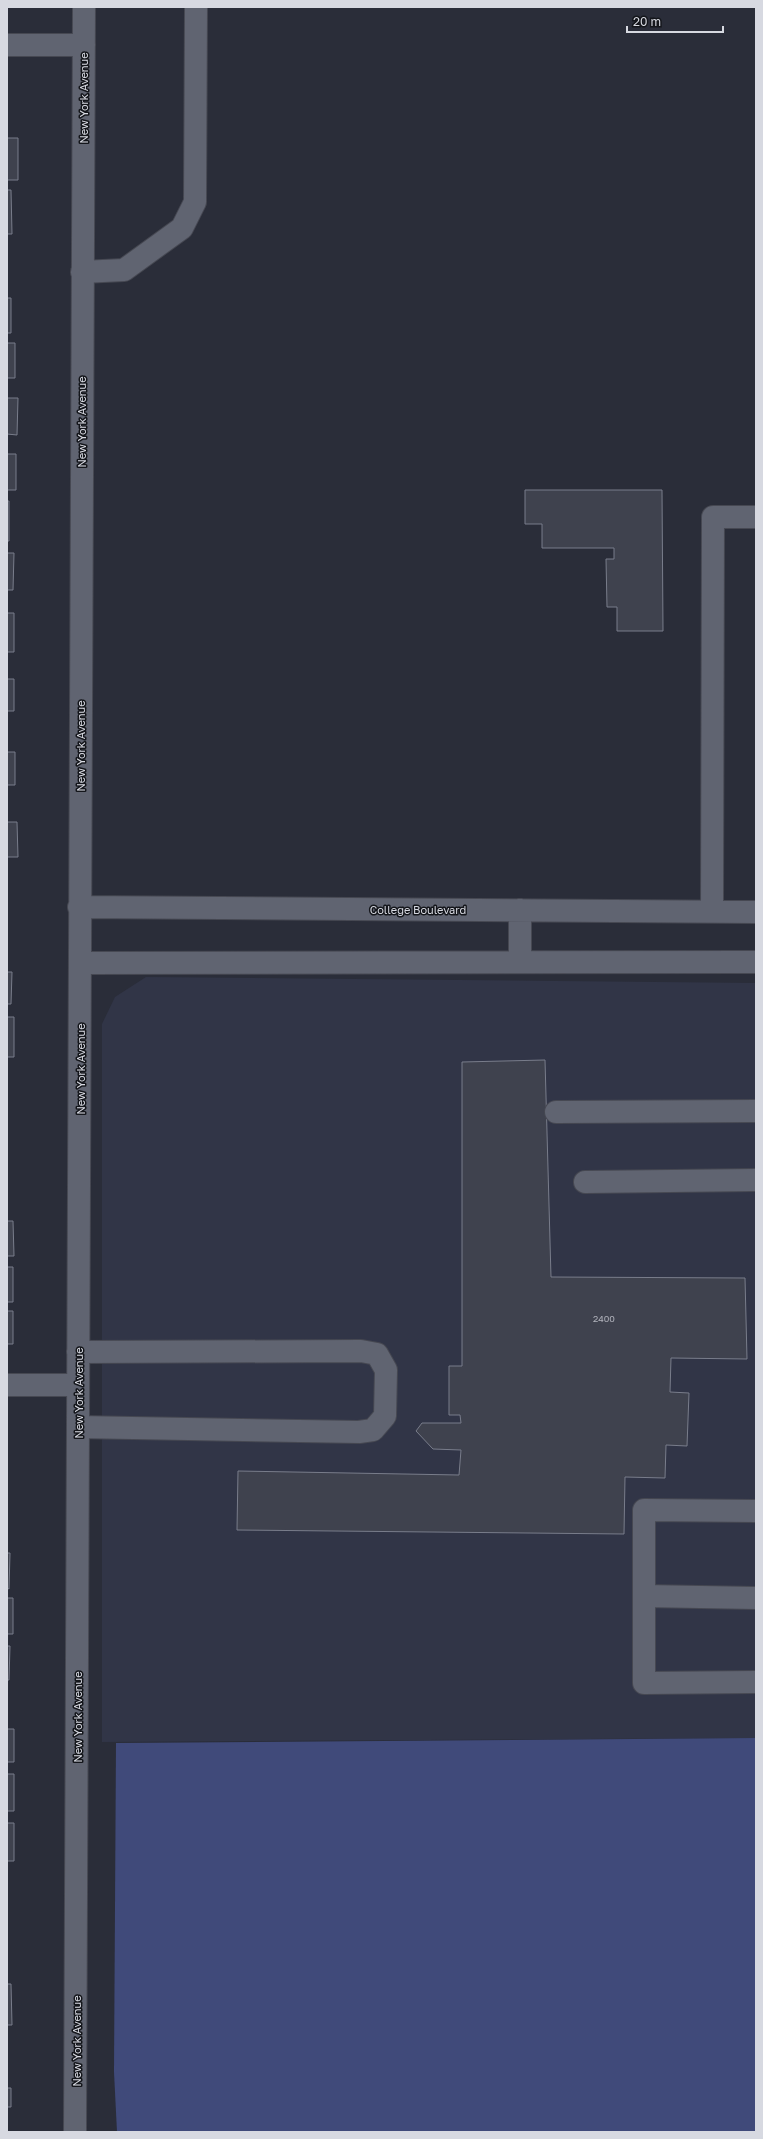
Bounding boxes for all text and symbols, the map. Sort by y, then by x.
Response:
scale bar [627,8,723,34]
text: 20 m [633,14,661,29]
street label: New York Avenue [77,52,90,144]
street label: New York Avenue [75,376,88,468]
street label: New York Avenue [74,700,87,792]
street label: College Boulevard [370,903,466,916]
street label: New York Avenue [74,1023,87,1115]
house number: 2400 [593,1313,615,1324]
street label: New York Avenue [72,1347,85,1439]
street label: New York Avenue [71,1671,84,1763]
street label: New York Avenue [70,1995,83,2087]

